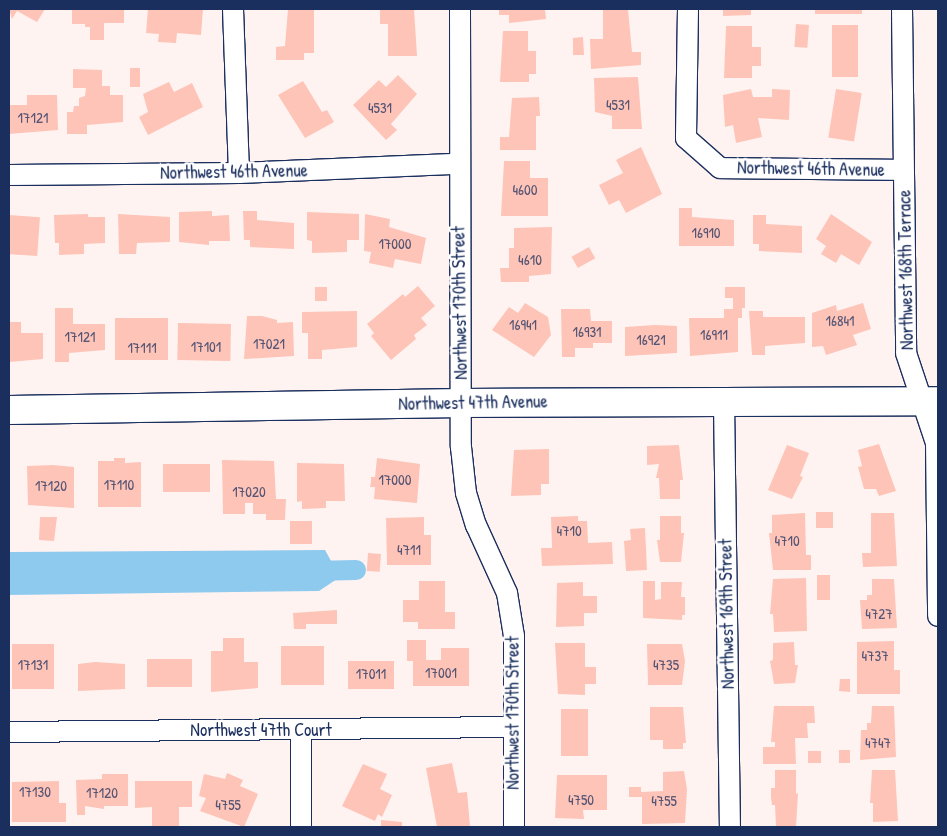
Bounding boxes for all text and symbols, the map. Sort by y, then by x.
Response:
house number: 4531 [606,96,630,114]
house number: 4531 [368,99,392,117]
house number: 17121 [18,109,48,127]
street label: Northwest 46th Avenue [737,157,885,181]
street label: Northwest 46th Avenue [160,160,308,184]
house number: 4600 [512,181,538,199]
street label: Northwest 168th Terrace [894,190,918,350]
house number: 16910 [691,224,721,242]
street label: Northwest 170th Street [448,226,472,380]
house number: 17000 [378,235,412,253]
house number: 4610 [518,251,542,269]
house number: 16841 [826,312,854,330]
house number: 16941 [509,316,537,334]
house number: 16931 [572,323,602,341]
house number: 16911 [700,326,728,344]
house number: 17121 [65,328,95,346]
house number: 16921 [636,331,666,349]
house number: 17021 [253,335,285,353]
house number: 17101 [191,338,221,356]
house number: 17111 [127,339,157,357]
street label: Northwest 47th Avenue [398,391,548,415]
house number: 17000 [378,471,412,489]
house number: 17110 [104,476,134,494]
house number: 17120 [35,477,67,495]
house number: 17020 [232,483,266,501]
house number: 4710 [556,522,582,540]
house number: 4710 [774,532,800,550]
street label: Northwest 169th Street [715,539,739,689]
house number: 4711 [397,541,421,559]
house number: 4727 [865,605,893,623]
street label: Northwest 170th Street [502,636,524,790]
house number: 4737 [861,647,889,665]
house number: 17131 [18,656,48,674]
house number: 4735 [653,656,679,674]
house number: 17001 [425,664,457,682]
house number: 17011 [356,665,386,683]
street label: Northwest 47th Court [190,719,332,741]
house number: 4747 [865,734,891,752]
house number: 17130 [19,783,51,801]
house number: 17120 [86,784,118,802]
house number: 4750 [568,791,594,809]
house number: 4755 [651,792,677,810]
house number: 4755 [215,796,241,814]

